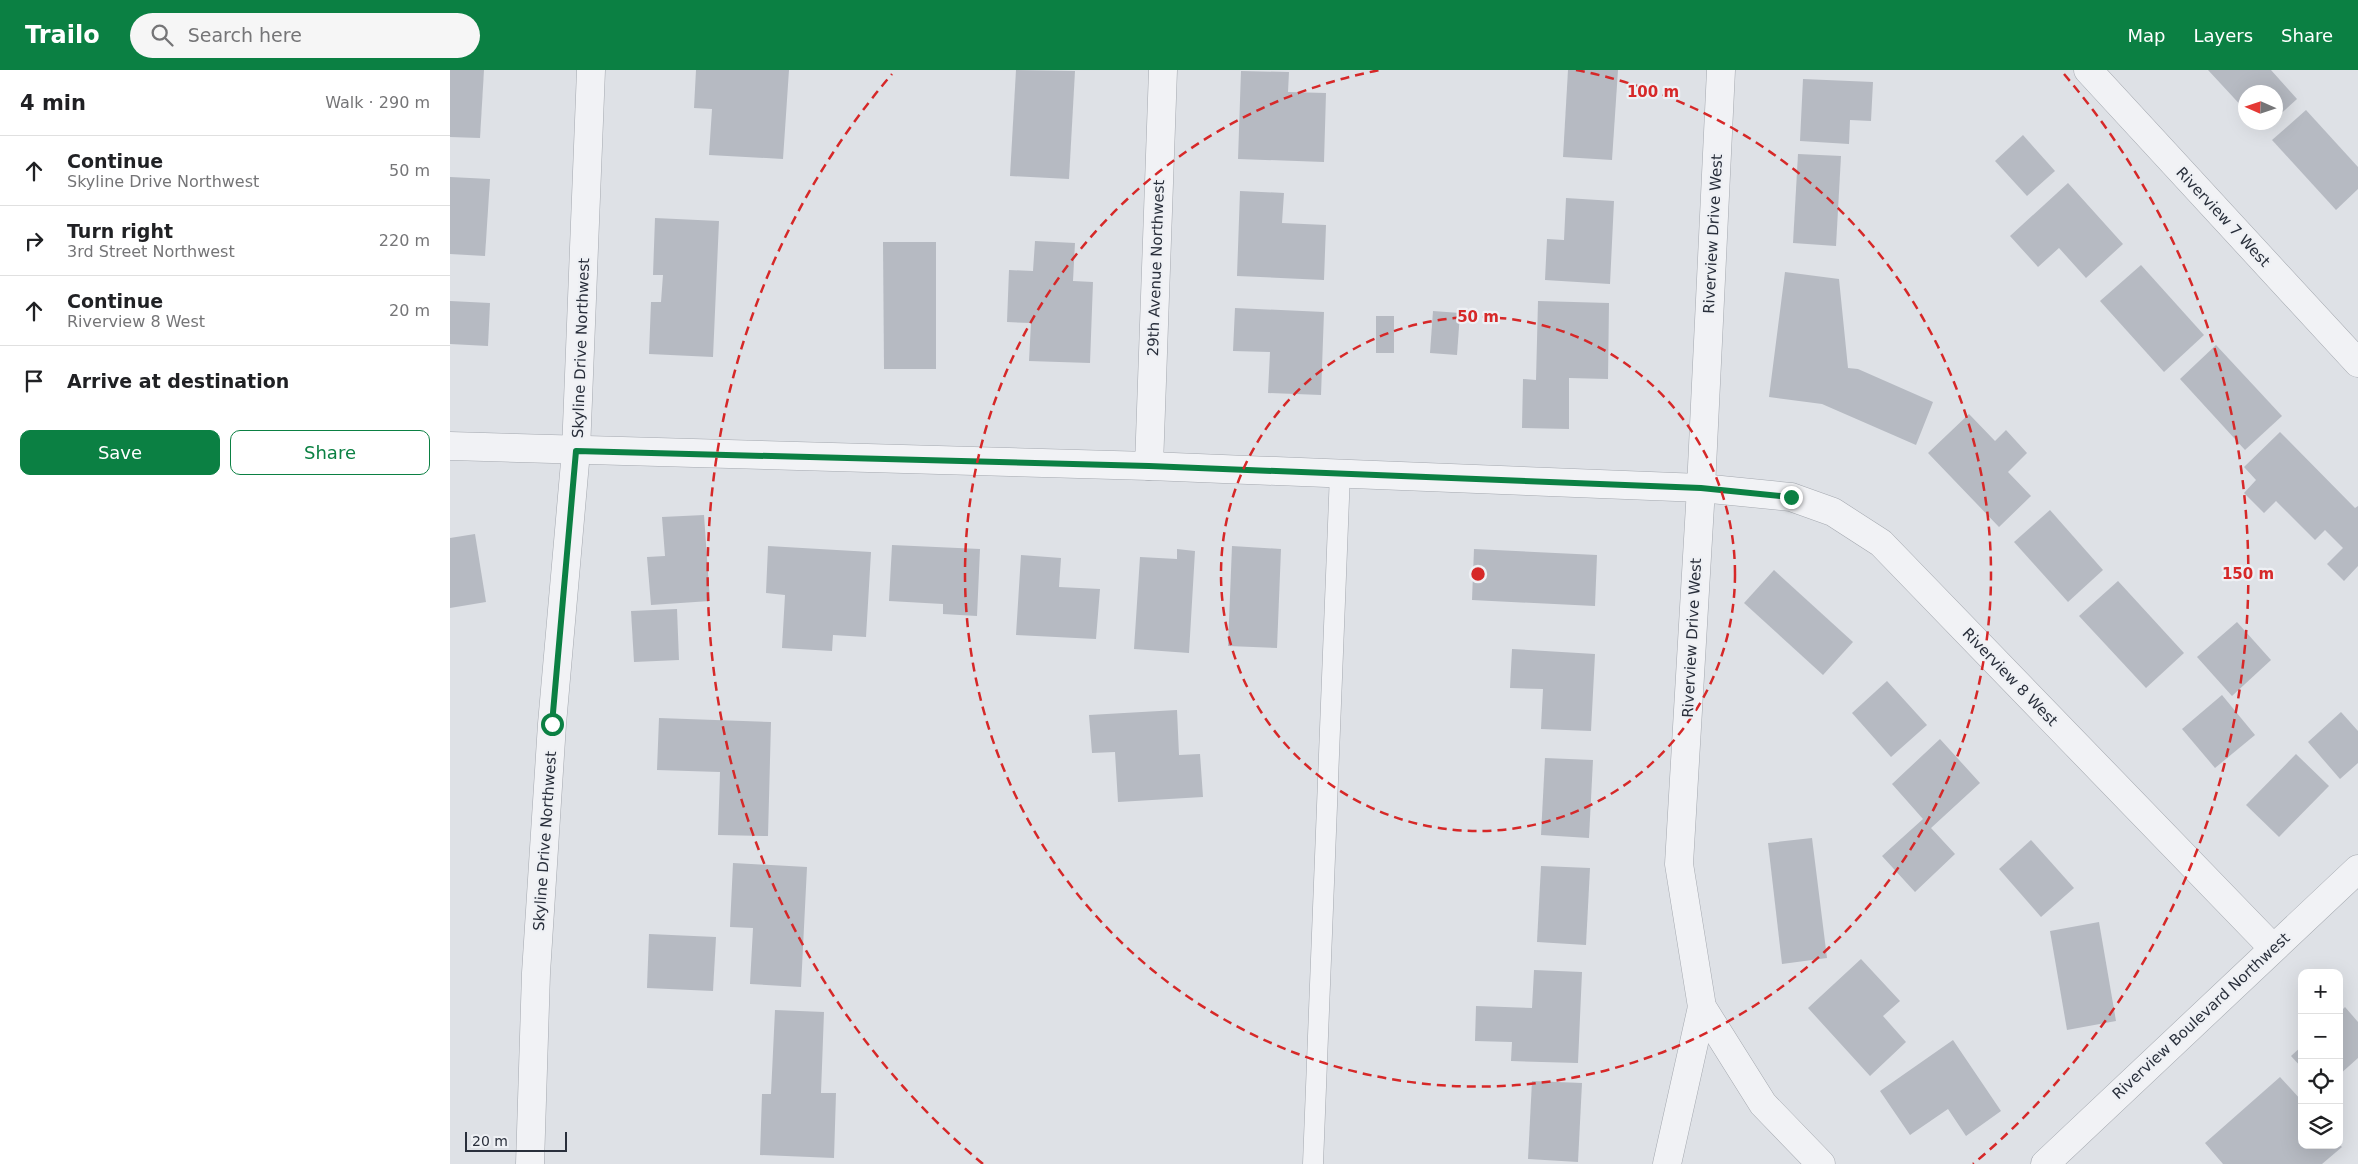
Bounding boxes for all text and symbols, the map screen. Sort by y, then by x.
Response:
search box [130,13,480,58]
text: Trailo [25,21,100,49]
icon: search [148,21,176,49]
text: Search here [188,24,302,46]
text: Map [2127,25,2165,46]
text: Layers [2193,25,2253,46]
text: Share [2281,25,2333,46]
text: 100 m [1627,83,1679,101]
north arrow [2238,85,2283,130]
text: 4 min [20,91,86,115]
text: Walk · 290 m [325,93,430,112]
text: Continue [67,150,163,172]
street label: Riverview Drive West [1700,154,1726,314]
icon: ahead [20,157,48,185]
text: 50 m [389,161,430,180]
street label: Riverview 7 West [2172,164,2274,271]
text: Skyline Drive Northwest [67,172,259,191]
street label: 29th Avenue Northwest [1144,179,1168,357]
text: Turn right [67,220,173,242]
icon: right [20,227,48,255]
text: 220 m [379,231,430,250]
text: 3rd Street Northwest [67,242,235,261]
street label: Skyline Drive Northwest [569,257,593,438]
text: Continue [67,290,163,312]
icon: ahead [20,297,48,325]
text: 20 m [389,301,430,320]
text: 50 m [1457,308,1499,326]
text: Riverview 8 West [67,312,205,331]
icon: arrive [20,367,48,395]
text: Arrive at destination [67,370,289,392]
button: Save [20,430,220,475]
button: Share [230,430,430,475]
route end [1780,486,1803,509]
street label: Riverview Drive West [1679,558,1705,718]
centre of rings [1469,565,1487,583]
text: 150 m [2222,565,2274,583]
street label: Riverview 8 West [1959,624,2061,730]
route start [541,713,564,736]
street label: Skyline Drive Northwest [530,750,560,932]
street label: Riverview Boulevard Northwest [2109,929,2294,1103]
map controls [2298,969,2343,1149]
button: + [2298,969,2343,1014]
button: − [2298,1014,2343,1059]
button: locate [2298,1059,2343,1104]
button: layers [2298,1104,2343,1149]
scale bar [465,1129,568,1152]
text: 20 m [472,1133,508,1149]

